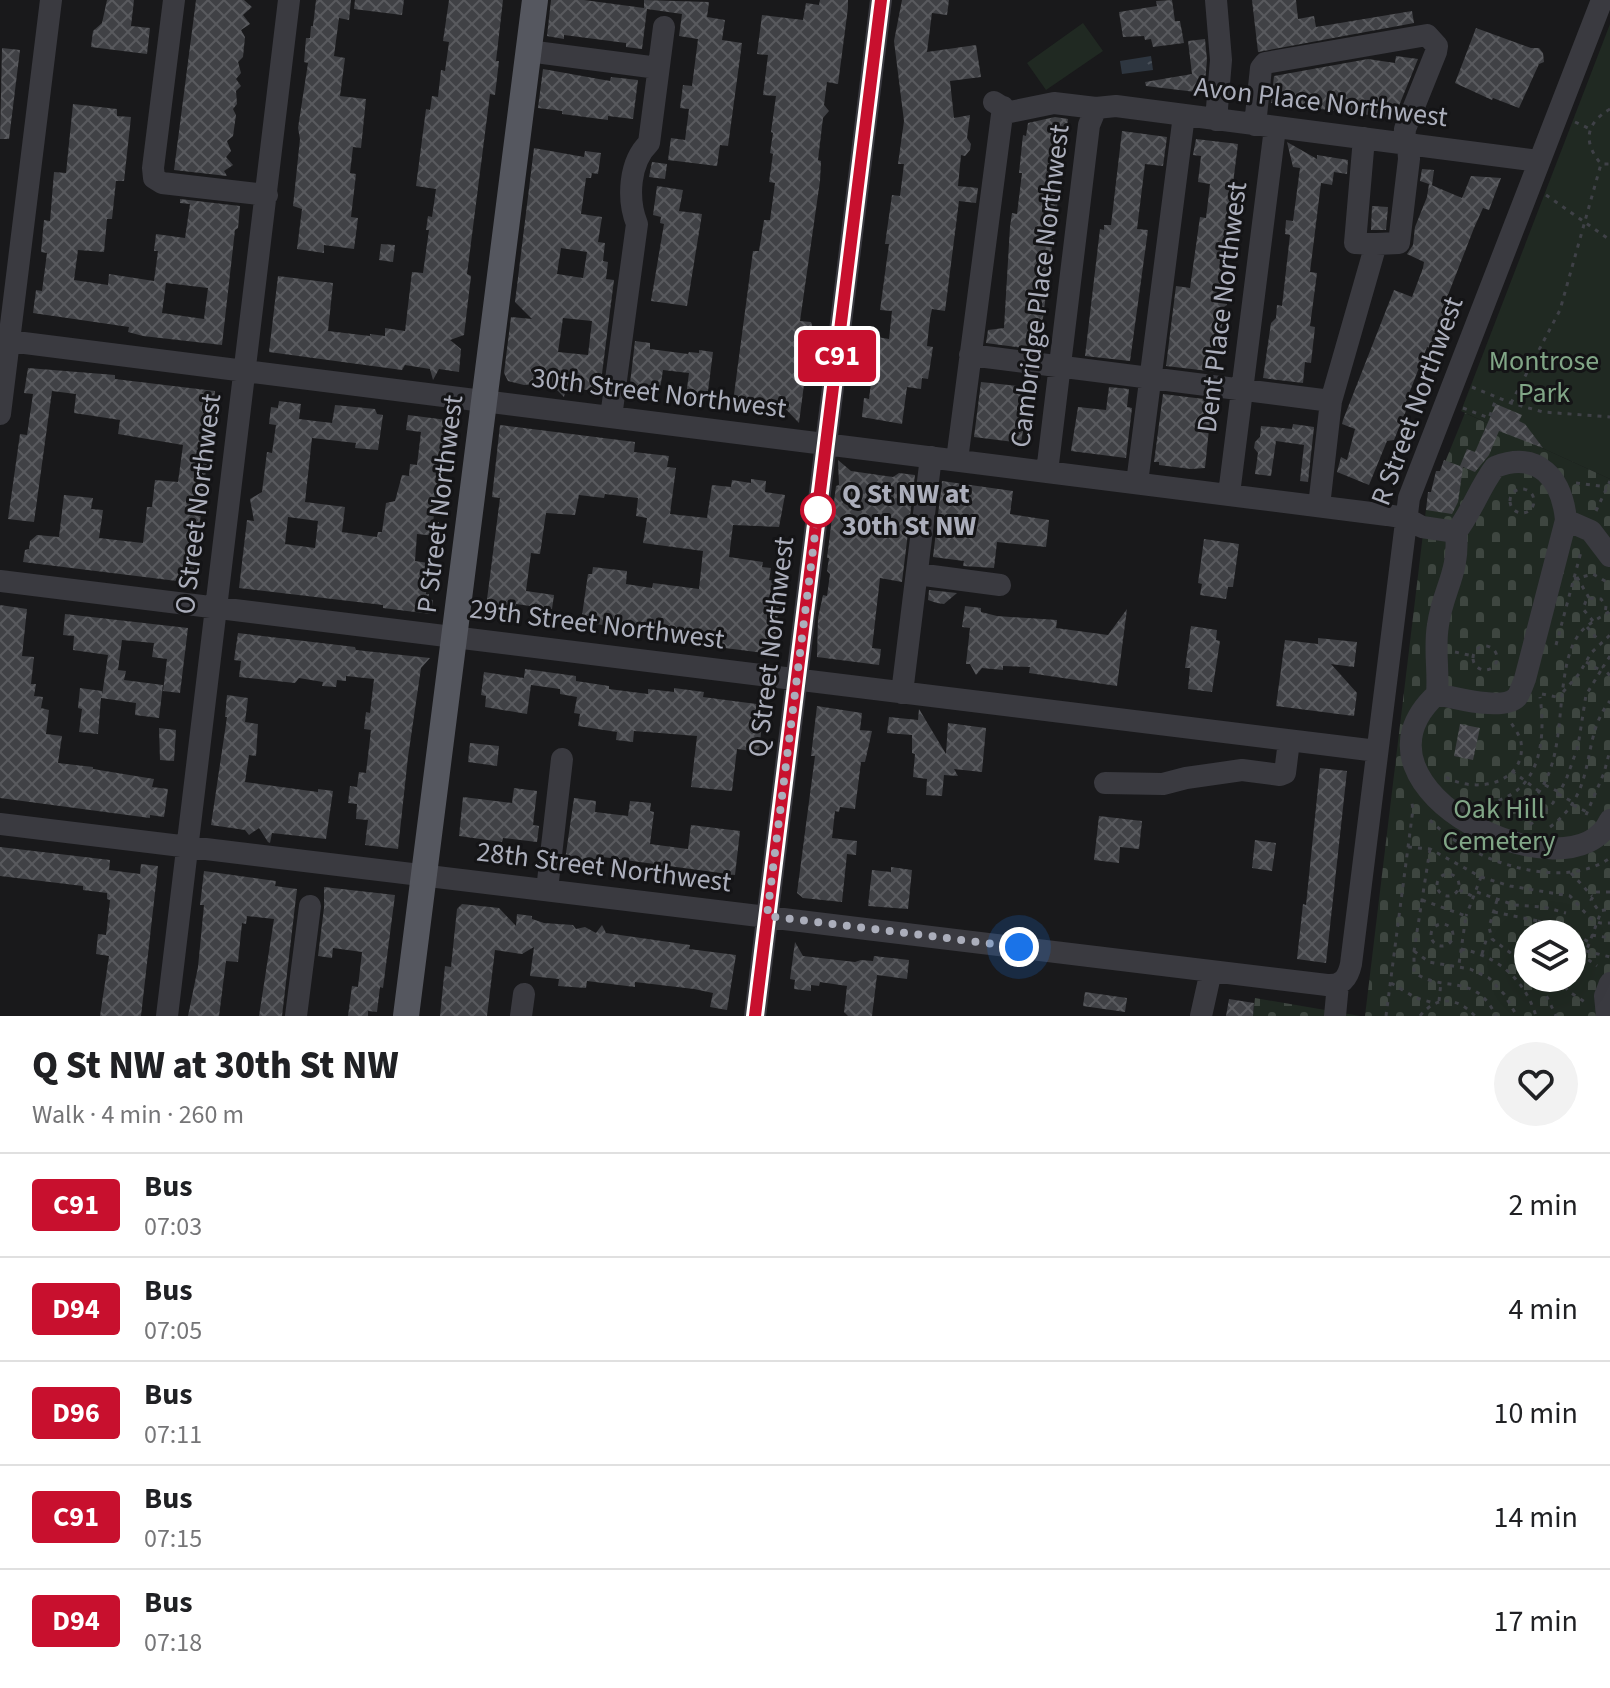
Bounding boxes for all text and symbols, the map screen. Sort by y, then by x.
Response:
street label: Avon Place Northwest [1192,67,1451,137]
street label: Cambridge Place Northwest [1000,122,1080,450]
street label: Dent Place Northwest [1187,179,1257,435]
street label: R Street Northwest [1361,291,1474,511]
line badge: C91 [791,330,883,382]
text: C91 [814,336,860,376]
park label: Montrose Park [1489,341,1599,413]
street label: 30th Street Northwest [529,358,789,429]
street label: O Street Northwest [165,391,231,617]
street label: P Street Northwest [407,392,473,615]
place label: Q St NW at 30th St NW [842,474,977,546]
marker: Q St NW at 30th St NW [801,493,835,527]
street label: Q Street Northwest [738,534,804,760]
street label: 29th Street Northwest [467,589,727,660]
park label: Oak Hill Cemetery [1442,789,1556,861]
street label: 28th Street Northwest [474,832,734,903]
map controls [1514,920,1586,992]
button: layers [1514,920,1586,992]
your location [999,927,1039,967]
text: Q St NW at 30th St NW [32,1039,399,1093]
button: heart [1494,1042,1578,1126]
text: Walk · 4 min · 260 m [32,1096,244,1133]
text: Bus [144,1165,192,1208]
text: 2 min [1508,1184,1578,1227]
text: C91 [53,1185,99,1225]
text: 07:03 [144,1208,202,1245]
text: Bus [144,1269,192,1312]
text: 4 min [1508,1288,1578,1331]
text: D94 [52,1289,100,1329]
text: 07:05 [144,1312,202,1349]
text: Bus [144,1373,192,1416]
text: 10 min [1494,1392,1578,1435]
text: D96 [52,1393,100,1433]
text: 07:11 [144,1416,202,1453]
text: Bus [144,1477,192,1520]
text: 14 min [1494,1496,1578,1539]
text: C91 [53,1497,99,1537]
text: 07:15 [144,1520,202,1557]
text: Bus [144,1581,192,1624]
text: 17 min [1494,1600,1578,1643]
text: D94 [52,1601,100,1641]
text: 07:18 [144,1624,202,1661]

